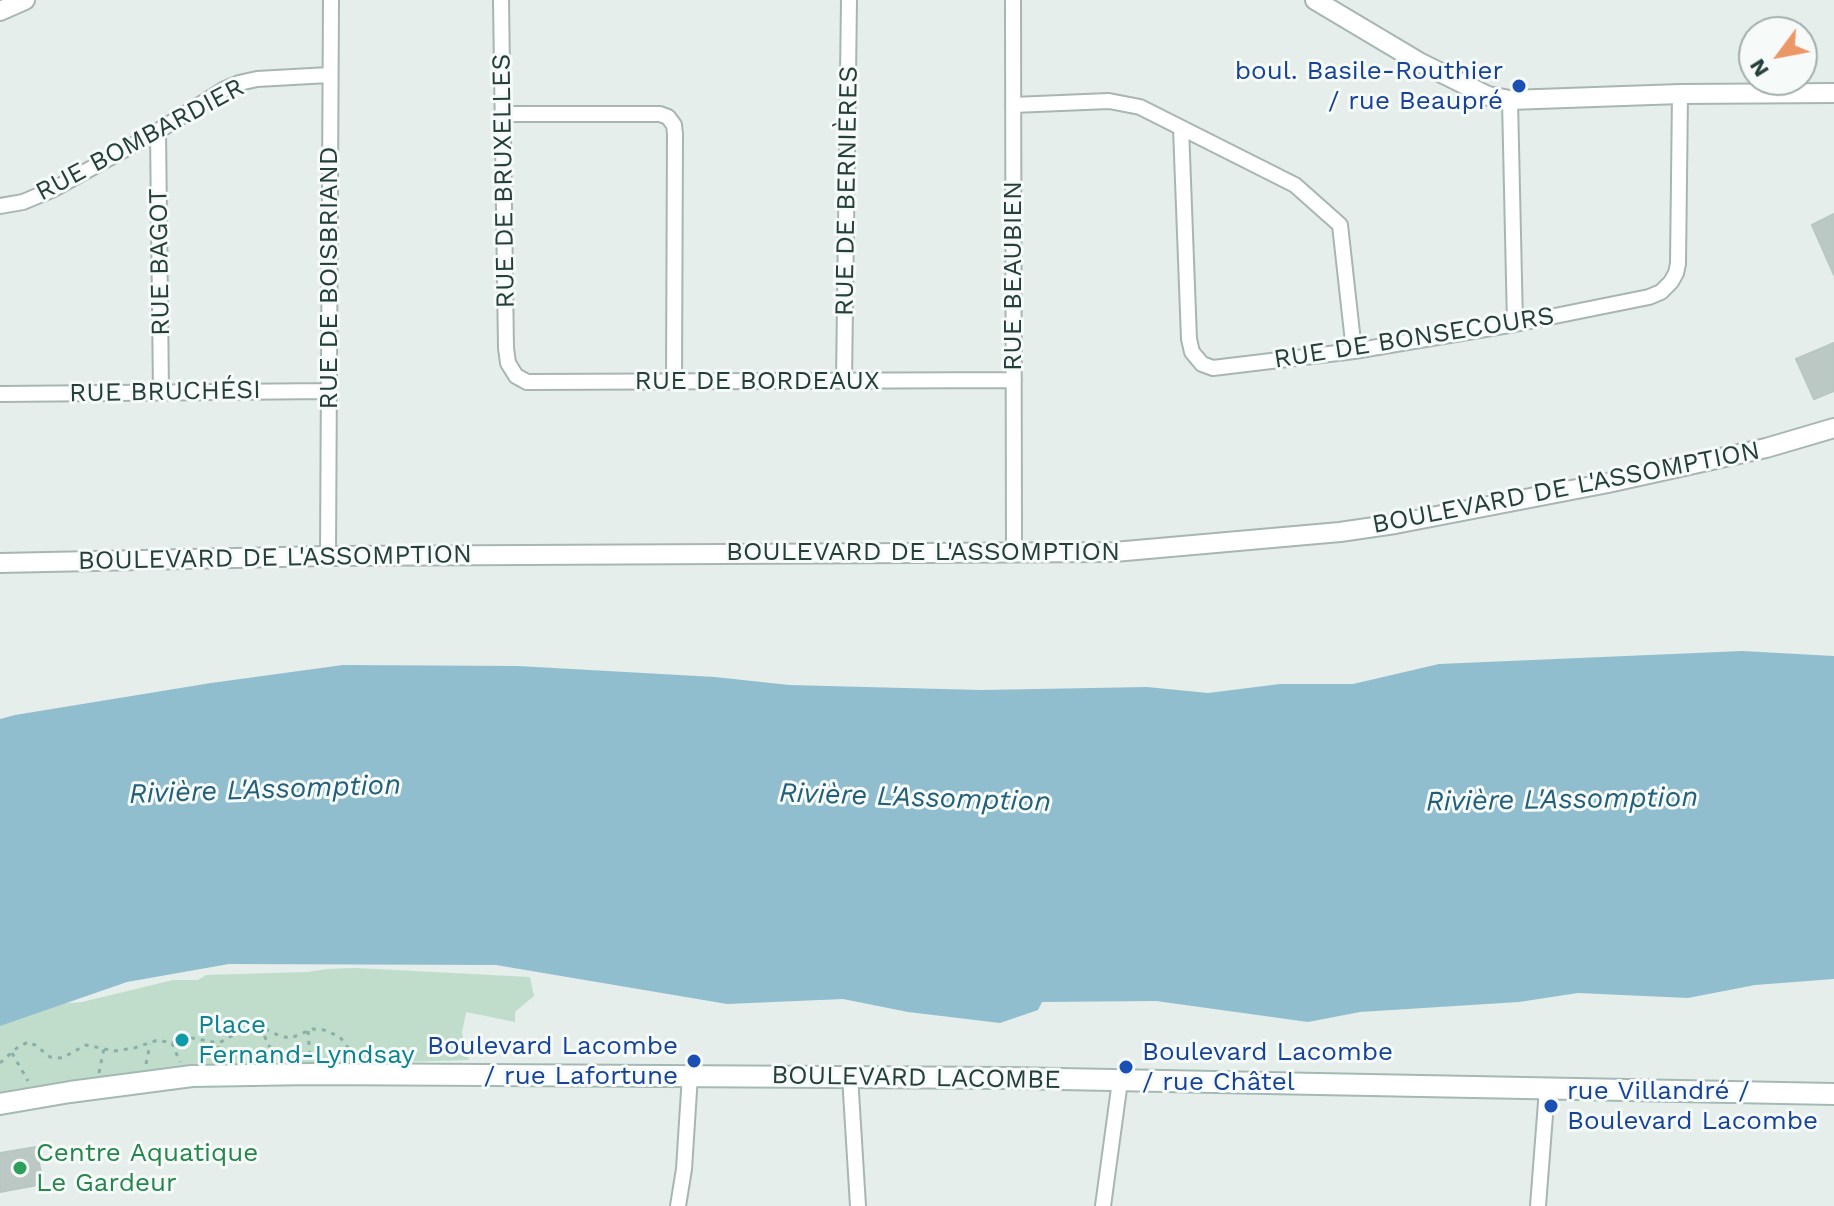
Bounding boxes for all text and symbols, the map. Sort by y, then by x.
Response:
north arrow [1738,16,1818,96]
street label: RUE DE BRUXELLES [486,53,522,309]
text: N [1744,54,1774,81]
place label: boul. Basile-Routhier / rue Beaupré [1235,55,1503,116]
street label: RUE DE BERNIÈRES [829,66,865,316]
street label: RUE BOMBARDIER [31,72,249,208]
marker: boul. Basile-Routhier / rue Beaupré [1510,77,1528,95]
street label: RUE DE BOISBRIAND [313,146,345,410]
street label: RUE BEAUBIEN [997,181,1029,371]
street label: RUE BAGOT [143,188,177,336]
street label: RUE DE BONSECOURS [1272,300,1556,376]
street label: RUE DE BORDEAUX [634,365,880,397]
street label: RUE BRUCHÉSI [69,375,261,409]
street label: BOULEVARD DE L'ASSOMPTION [1370,435,1762,541]
street label: BOULEVARD DE L'ASSOMPTION [726,536,1120,568]
street label: BOULEVARD DE L'ASSOMPTION [78,539,472,577]
water label: Rivière L'Assomption [128,768,402,812]
water label: Rivière L'Assomption [778,776,1052,820]
water label: Rivière L'Assomption [1426,781,1698,819]
place label: Place Fernand-Lyndsay [198,1009,415,1070]
place label: Boulevard Lacombe / rue Lafortune [427,1030,678,1092]
marker: Place Fernand-Lyndsay [173,1031,191,1049]
place label: Boulevard Lacombe / rue Châtel [1142,1036,1393,1098]
marker: Boulevard Lacombe / rue Lafortune [685,1052,703,1070]
marker: Boulevard Lacombe / rue Châtel [1117,1058,1135,1076]
street label: BOULEVARD LACOMBE [771,1060,1061,1096]
place label: rue Villandré / Boulevard Lacombe [1567,1075,1818,1136]
marker: rue Villandré / Boulevard Lacombe [1542,1097,1560,1115]
place label: Centre Aquatique Le Gardeur [36,1137,258,1198]
marker: Centre Aquatique Le Gardeur [11,1159,29,1177]

